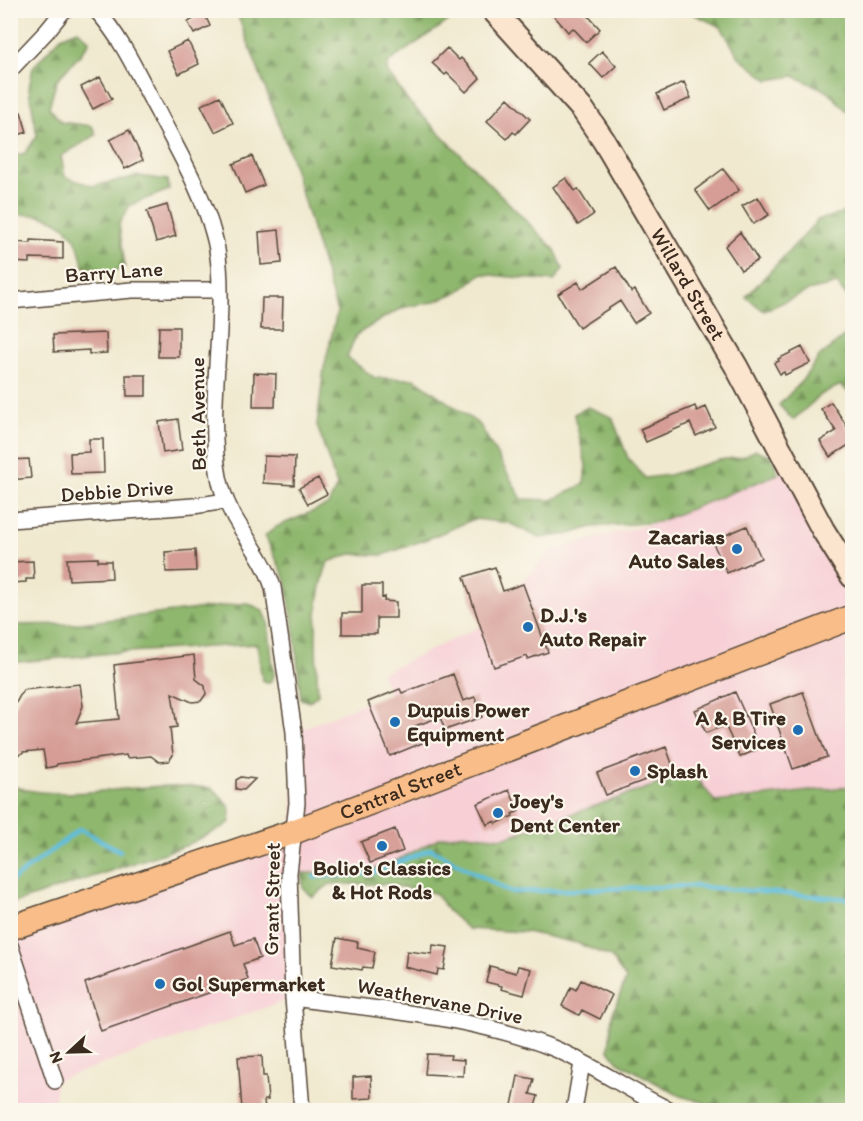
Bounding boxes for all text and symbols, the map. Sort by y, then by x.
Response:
street label: Willard Street [646,223,731,345]
street label: Barry Lane [64,256,164,287]
street label: Beth Avenue [184,357,211,471]
street label: Debbie Drive [60,474,174,507]
place label: Zacarias Auto Sales [628,524,725,573]
marker: Zacarias Auto Sales [730,542,744,556]
place label: D.J.'s Auto Repair [539,602,647,652]
marker: D.J.'s Auto Repair [521,620,535,634]
place label: Dupuis Power Equipment [407,697,530,747]
place label: A & B Tire Services [695,705,786,754]
marker: Dupuis Power Equipment [388,715,402,729]
marker: A & B Tire Services [791,723,805,737]
street label: Central Street [336,755,465,825]
place label: Splash [647,758,708,784]
marker: Splash [628,764,642,778]
place label: Joey's Dent Center [509,788,621,837]
marker: Joey's Dent Center [491,806,505,820]
marker: Bolio's Classics & Hot Rods [375,839,389,853]
street label: Grant Street [258,842,285,956]
place label: Bolio's Classics & Hot Rods [313,855,451,904]
place label: Gol Supermarket [172,971,325,997]
street label: Weathervane Drive [355,972,525,1029]
marker: Gol Supermarket [153,977,167,991]
north arrow [39,1022,99,1082]
text: N [45,1049,66,1066]

